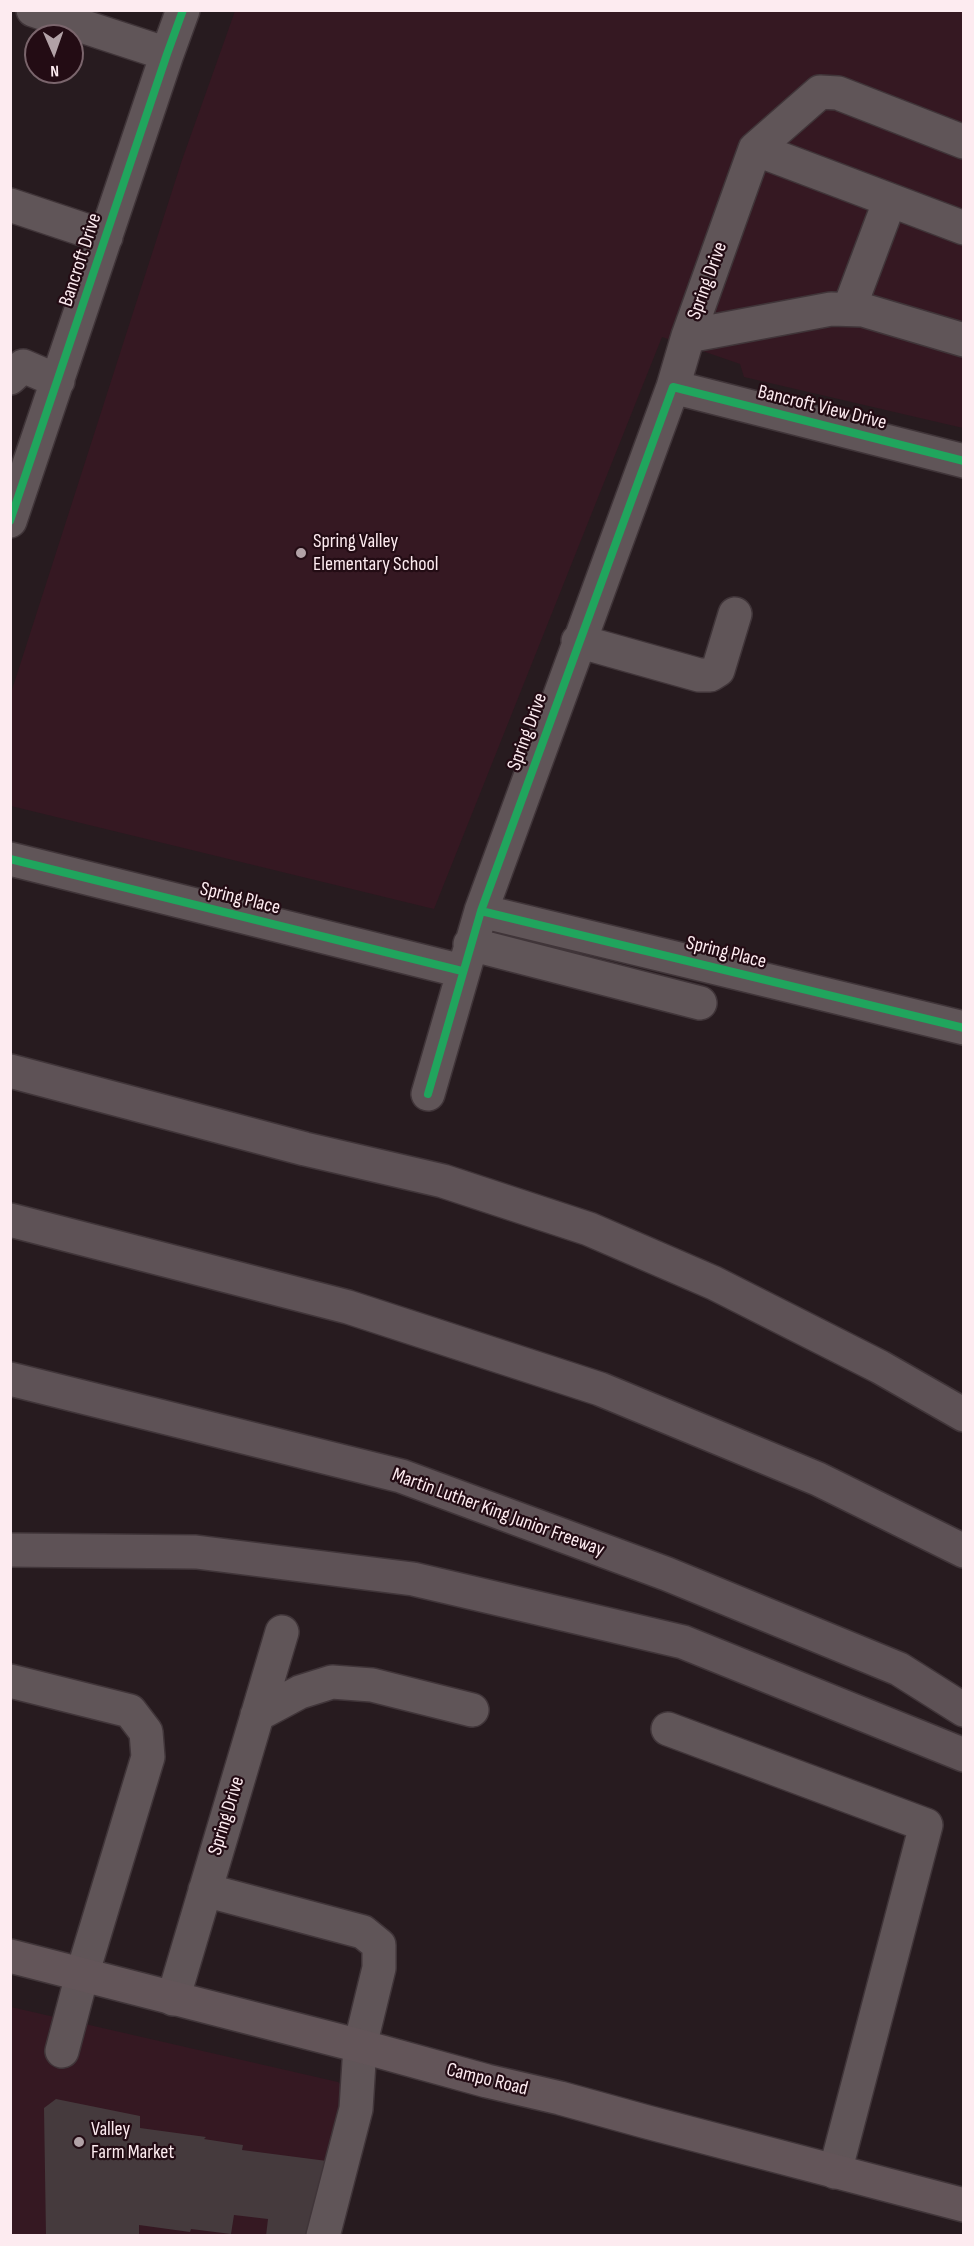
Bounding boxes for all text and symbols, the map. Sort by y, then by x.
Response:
north arrow [24,24,84,84]
text: N [50,61,59,80]
street label: Bancroft Drive [55,210,107,310]
street label: Spring Drive [683,239,733,323]
street label: Bancroft View Drive [755,380,889,436]
place label: Spring Valley Elementary School [313,530,439,577]
marker: Spring Valley Elementary School [294,546,308,560]
street label: Spring Drive [503,690,553,774]
street label: Spring Place [197,877,283,921]
street label: Spring Place [683,931,769,975]
street label: Martin Luther King Junior Freeway [389,1463,607,1563]
street label: Spring Drive [204,1774,250,1858]
street label: Campo Road [444,2058,530,2102]
place label: Valley Farm Market [91,2118,174,2165]
marker: Valley Farm Market [72,2135,86,2149]

